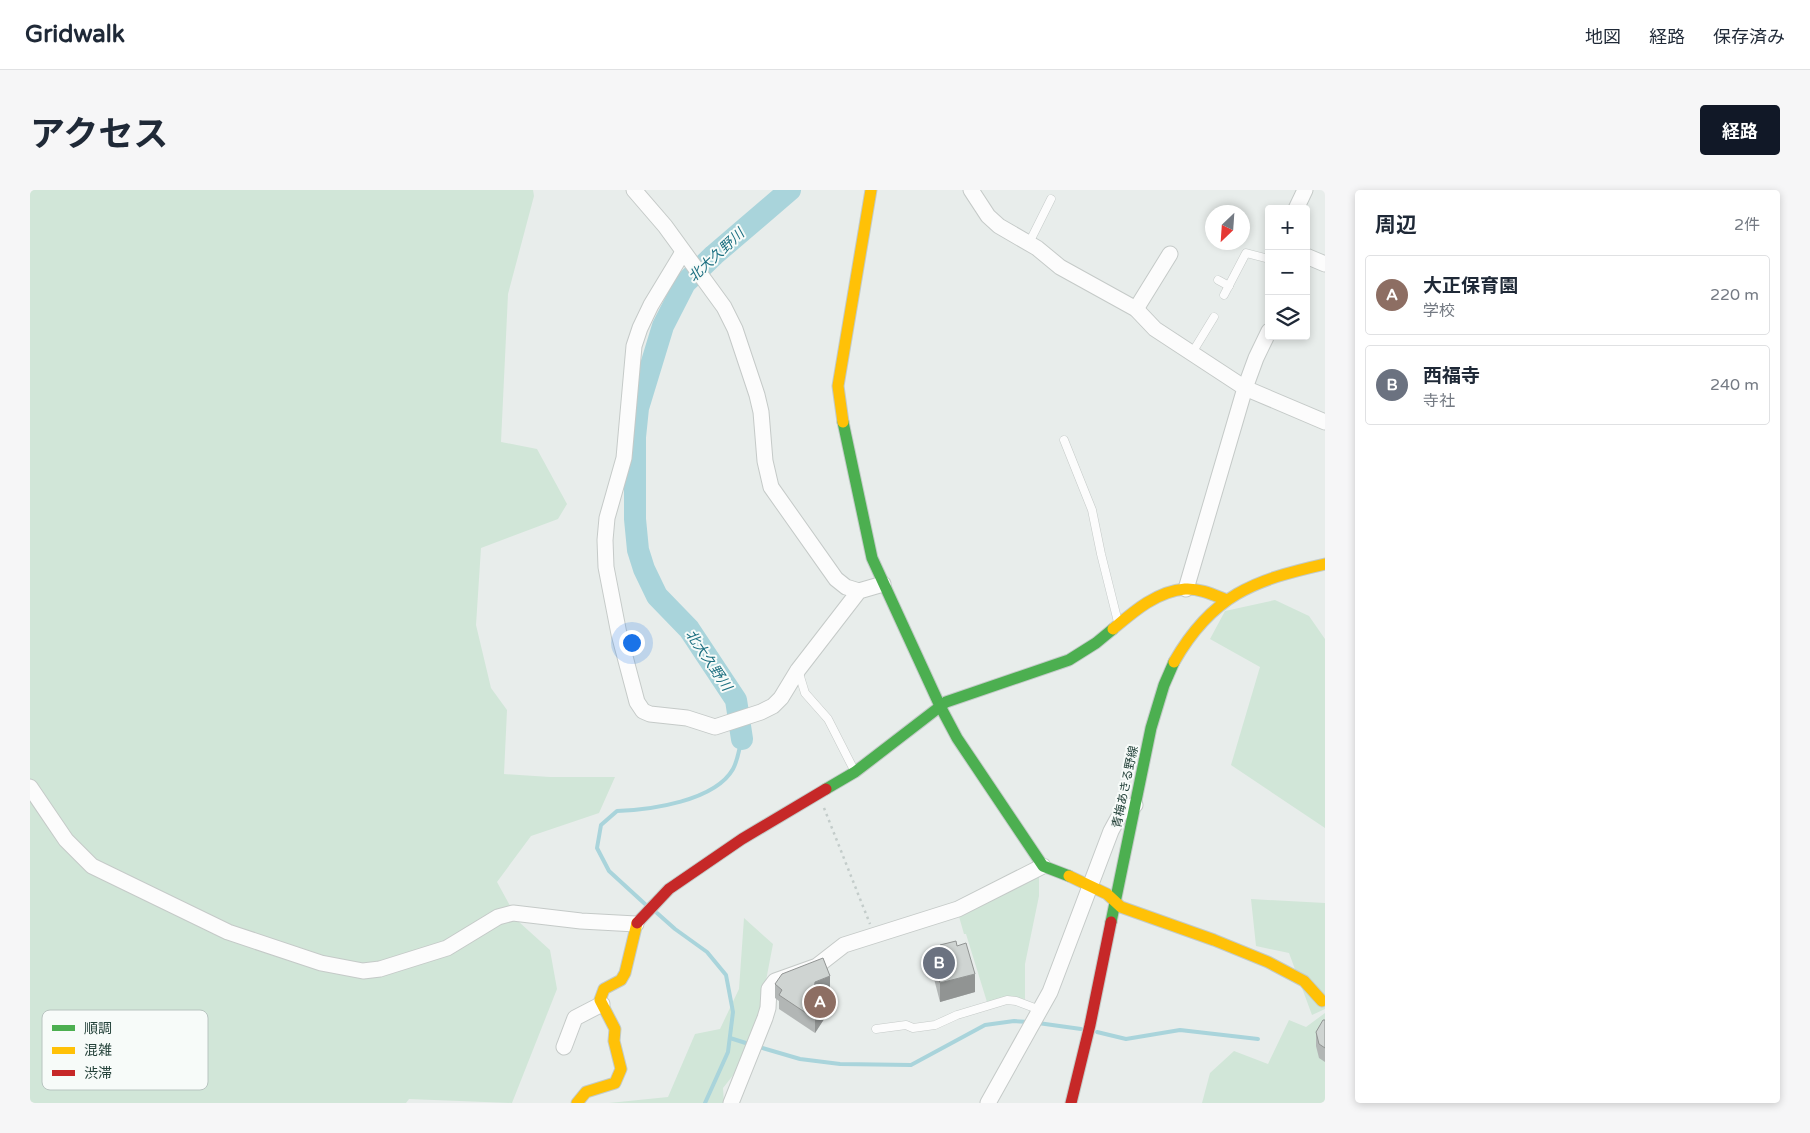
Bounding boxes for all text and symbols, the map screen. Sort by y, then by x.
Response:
text: Gridwalk [25,20,125,49]
text: 地図 [1585,26,1621,48]
text: 経路 [1649,26,1685,48]
text: 保存済み [1713,26,1785,48]
button: 経路 [1700,105,1780,155]
text: アクセス [30,114,168,156]
north arrow [1205,205,1250,250]
map controls [1265,205,1310,340]
button: + [1265,205,1310,250]
text: 周辺 [1375,213,1417,238]
text: 2件 [1734,215,1760,235]
water label: 北大久野川 [685,224,749,285]
button: − [1265,250,1310,295]
text: 大正保育園 [1423,275,1518,297]
text: A [1386,285,1398,305]
text: 220 m [1710,285,1759,305]
button: layers [1265,295,1310,340]
text: 学校 [1423,301,1455,321]
text: 西福寺 [1423,365,1480,387]
text: B [1386,375,1398,395]
text: 240 m [1710,375,1759,395]
text: 寺社 [1423,391,1455,411]
water label: 北大久野川 [682,627,736,696]
your location [619,630,645,656]
street label: 青梅あきる野線 [1109,745,1141,829]
pin: B [923,944,955,982]
pin: A [804,983,836,1021]
legend [42,1010,208,1090]
text: 順調 [84,1020,112,1037]
text: 混雑 [84,1042,112,1059]
text: 渋滞 [84,1065,112,1082]

